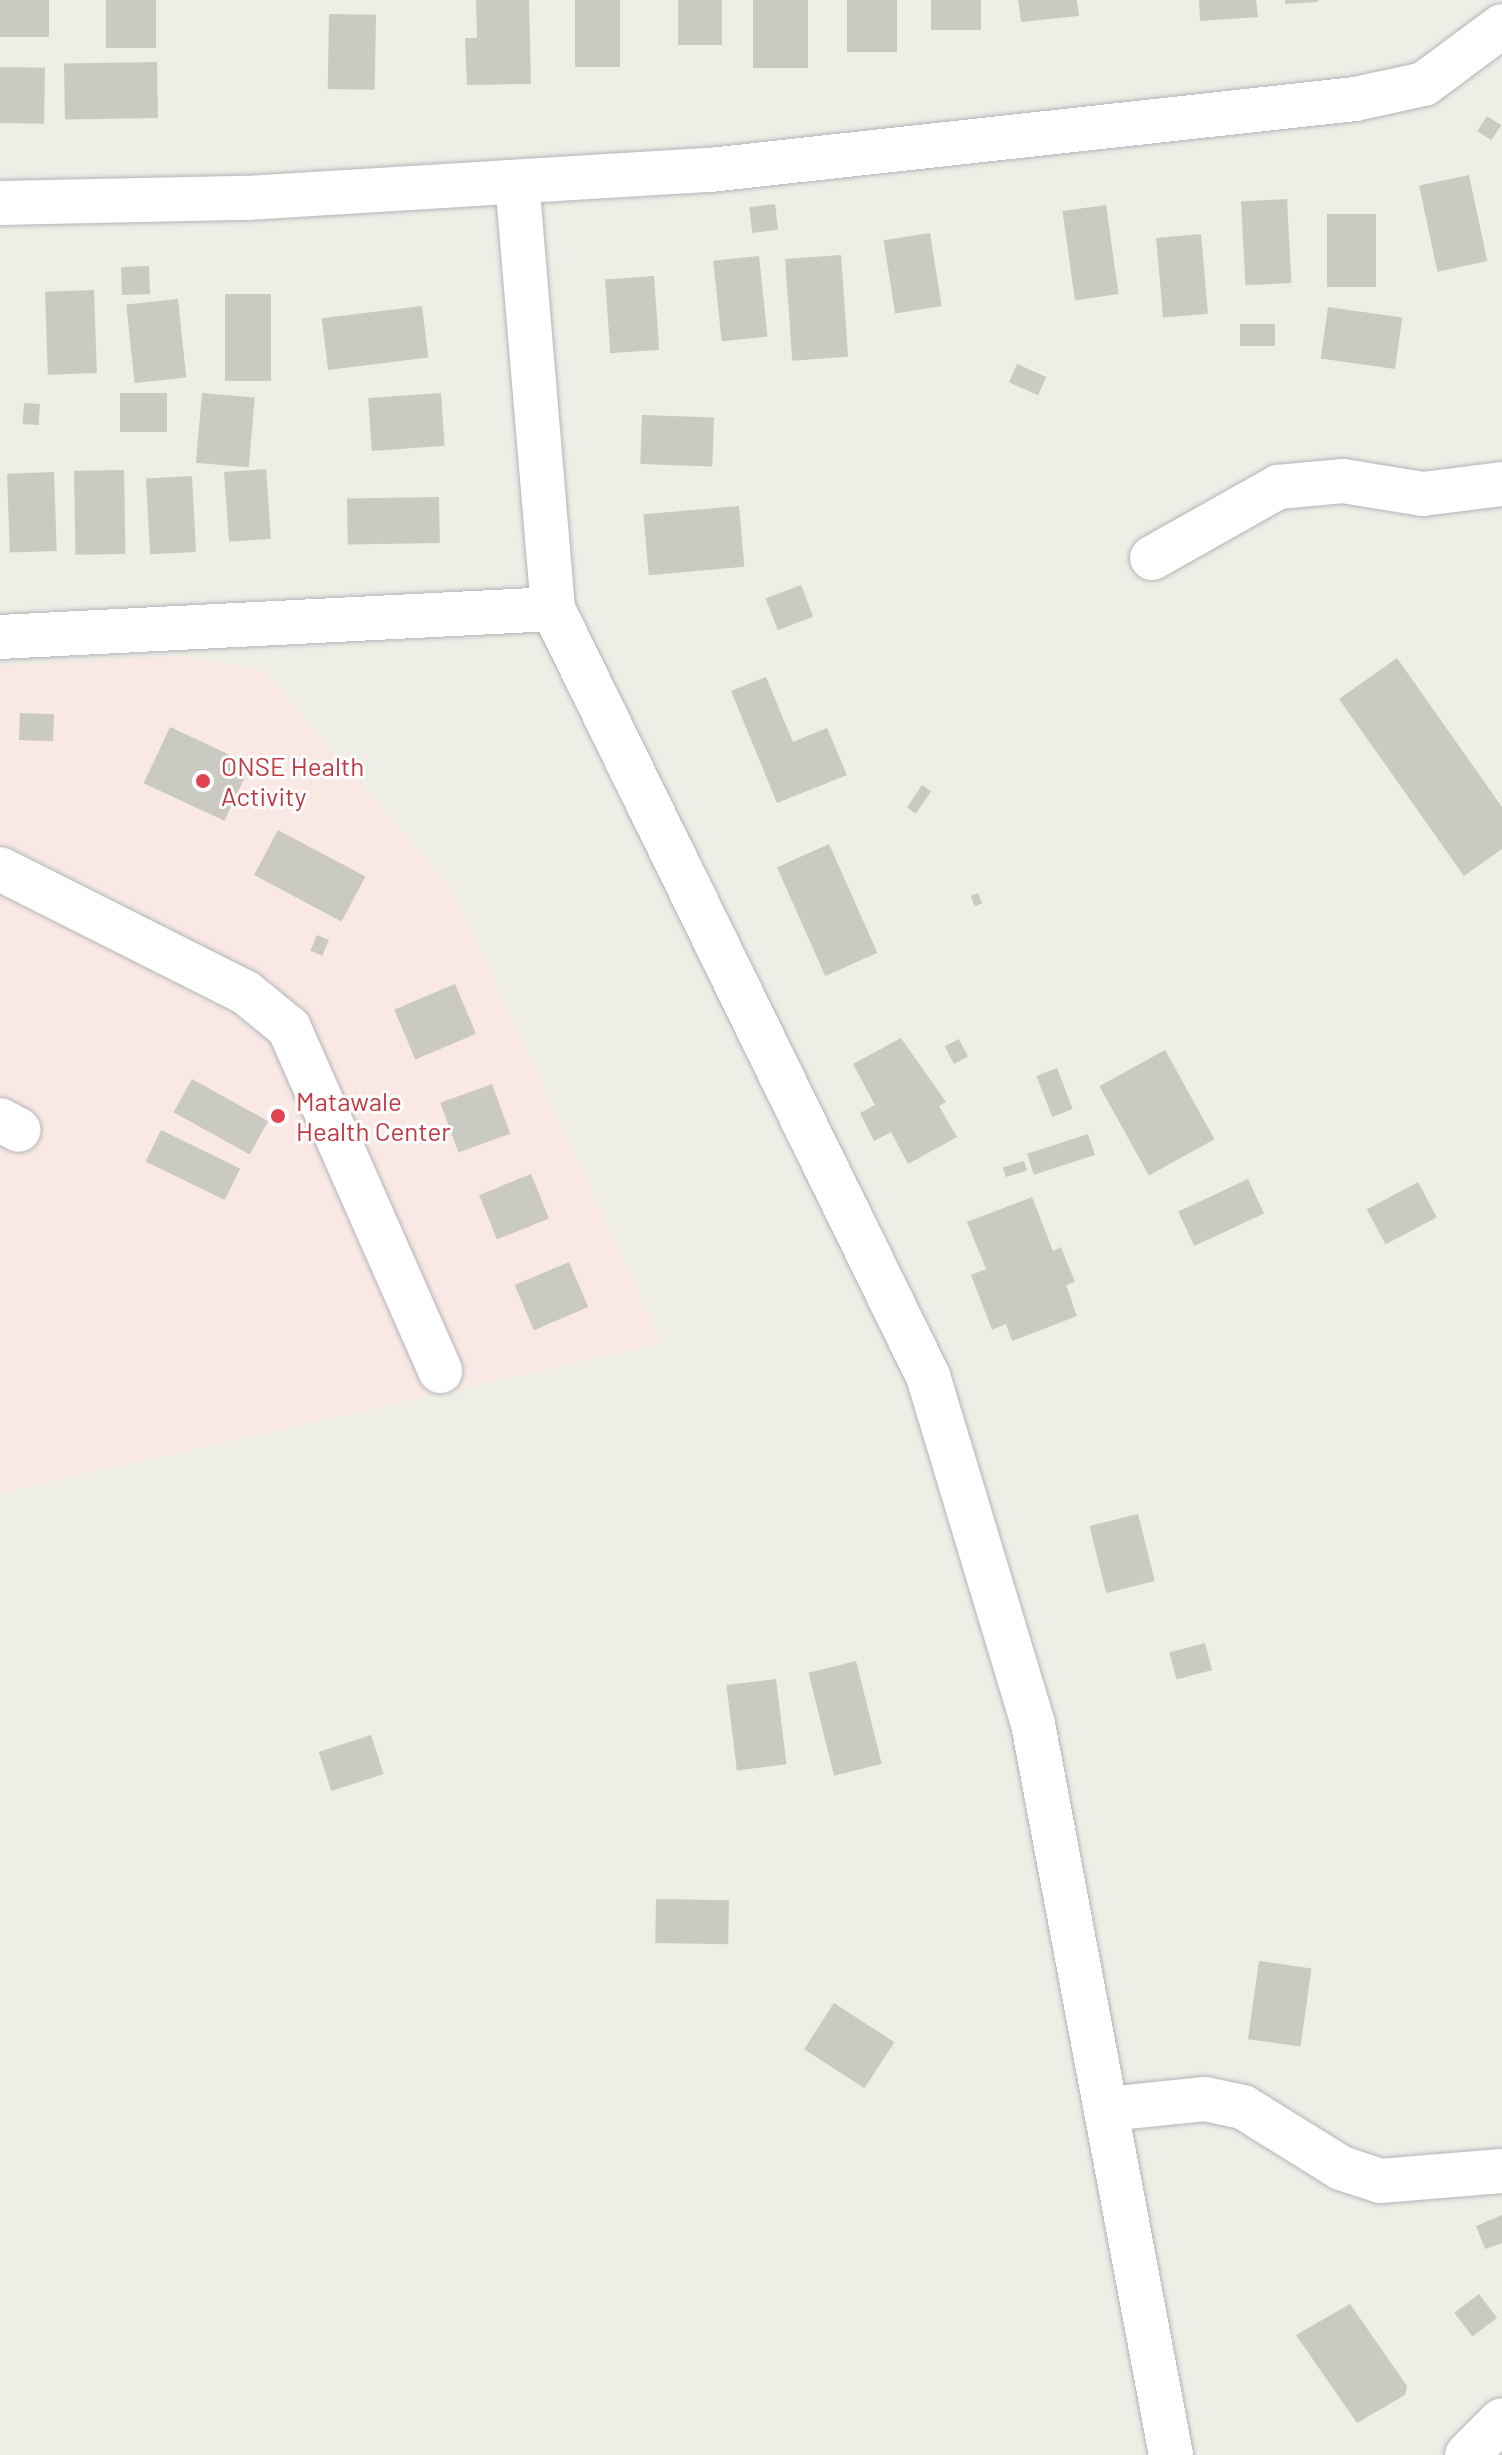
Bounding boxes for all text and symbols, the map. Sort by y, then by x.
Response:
place label: ONSE Health Activity [221,750,364,812]
marker: ONSE Health Activity [192,770,214,792]
place label: Matawale Health Center [296,1085,451,1146]
marker: Matawale Health Center [267,1105,289,1127]

